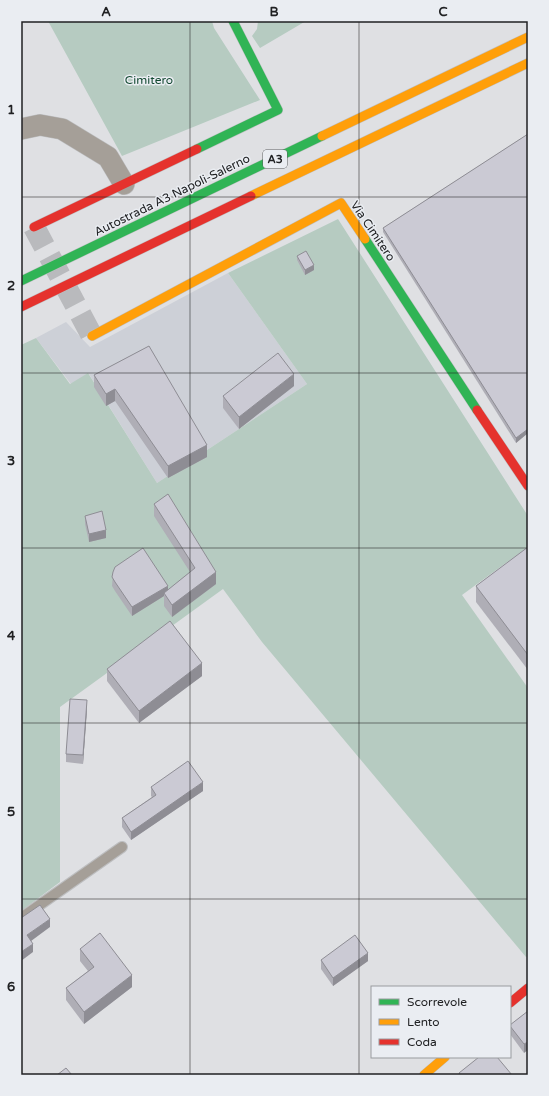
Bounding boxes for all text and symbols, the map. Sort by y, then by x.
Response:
text: A [101,4,111,20]
text: B [269,4,279,20]
text: C [438,4,448,20]
park label: Cimitero [125,73,173,87]
text: 1 [7,102,15,118]
road number: A3 [263,150,287,168]
street label: Autostrada A3 Napoli-Salerno [92,151,252,239]
street label: Via Cimitero [348,198,398,264]
text: 2 [7,278,15,294]
text: 3 [7,453,15,469]
text: 4 [7,628,16,644]
text: 5 [7,804,15,820]
text: 6 [7,979,15,995]
legend [371,986,511,1058]
text: Scorrevole [407,995,467,1009]
text: Lento [407,1015,440,1029]
text: Coda [407,1035,437,1049]

